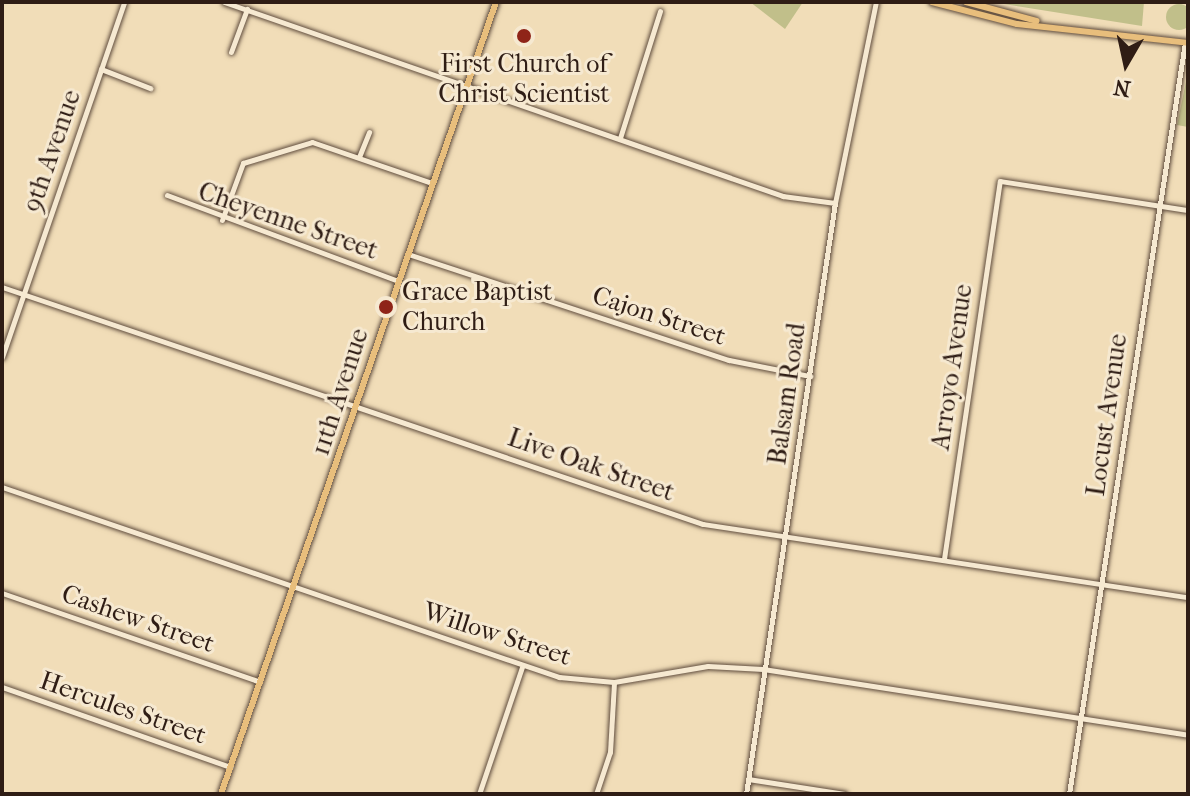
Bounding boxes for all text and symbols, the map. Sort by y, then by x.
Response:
north arrow [1086,24,1166,104]
marker: First Church of Christ Scientist [515,27,533,45]
place label: First Church of Christ Scientist [438,48,610,110]
text: N [1112,74,1133,102]
street label: 9th Avenue [17,86,87,216]
street label: Cheyenne Street [194,176,382,266]
place label: Grace Baptist Church [402,276,552,338]
street label: Cajon Street [588,280,730,352]
street label: Arroyo Avenue [925,282,979,452]
marker: Grace Baptist Church [377,298,395,316]
street label: Balsam Road [762,321,812,467]
street label: 11th Avenue [305,324,375,460]
street label: Locust Avenue [1080,332,1134,498]
street label: Live Oak Street [504,422,678,508]
street label: Cashew Street [57,578,219,660]
street label: Willow Street [419,595,575,673]
street label: Hercules Street [36,665,210,751]

